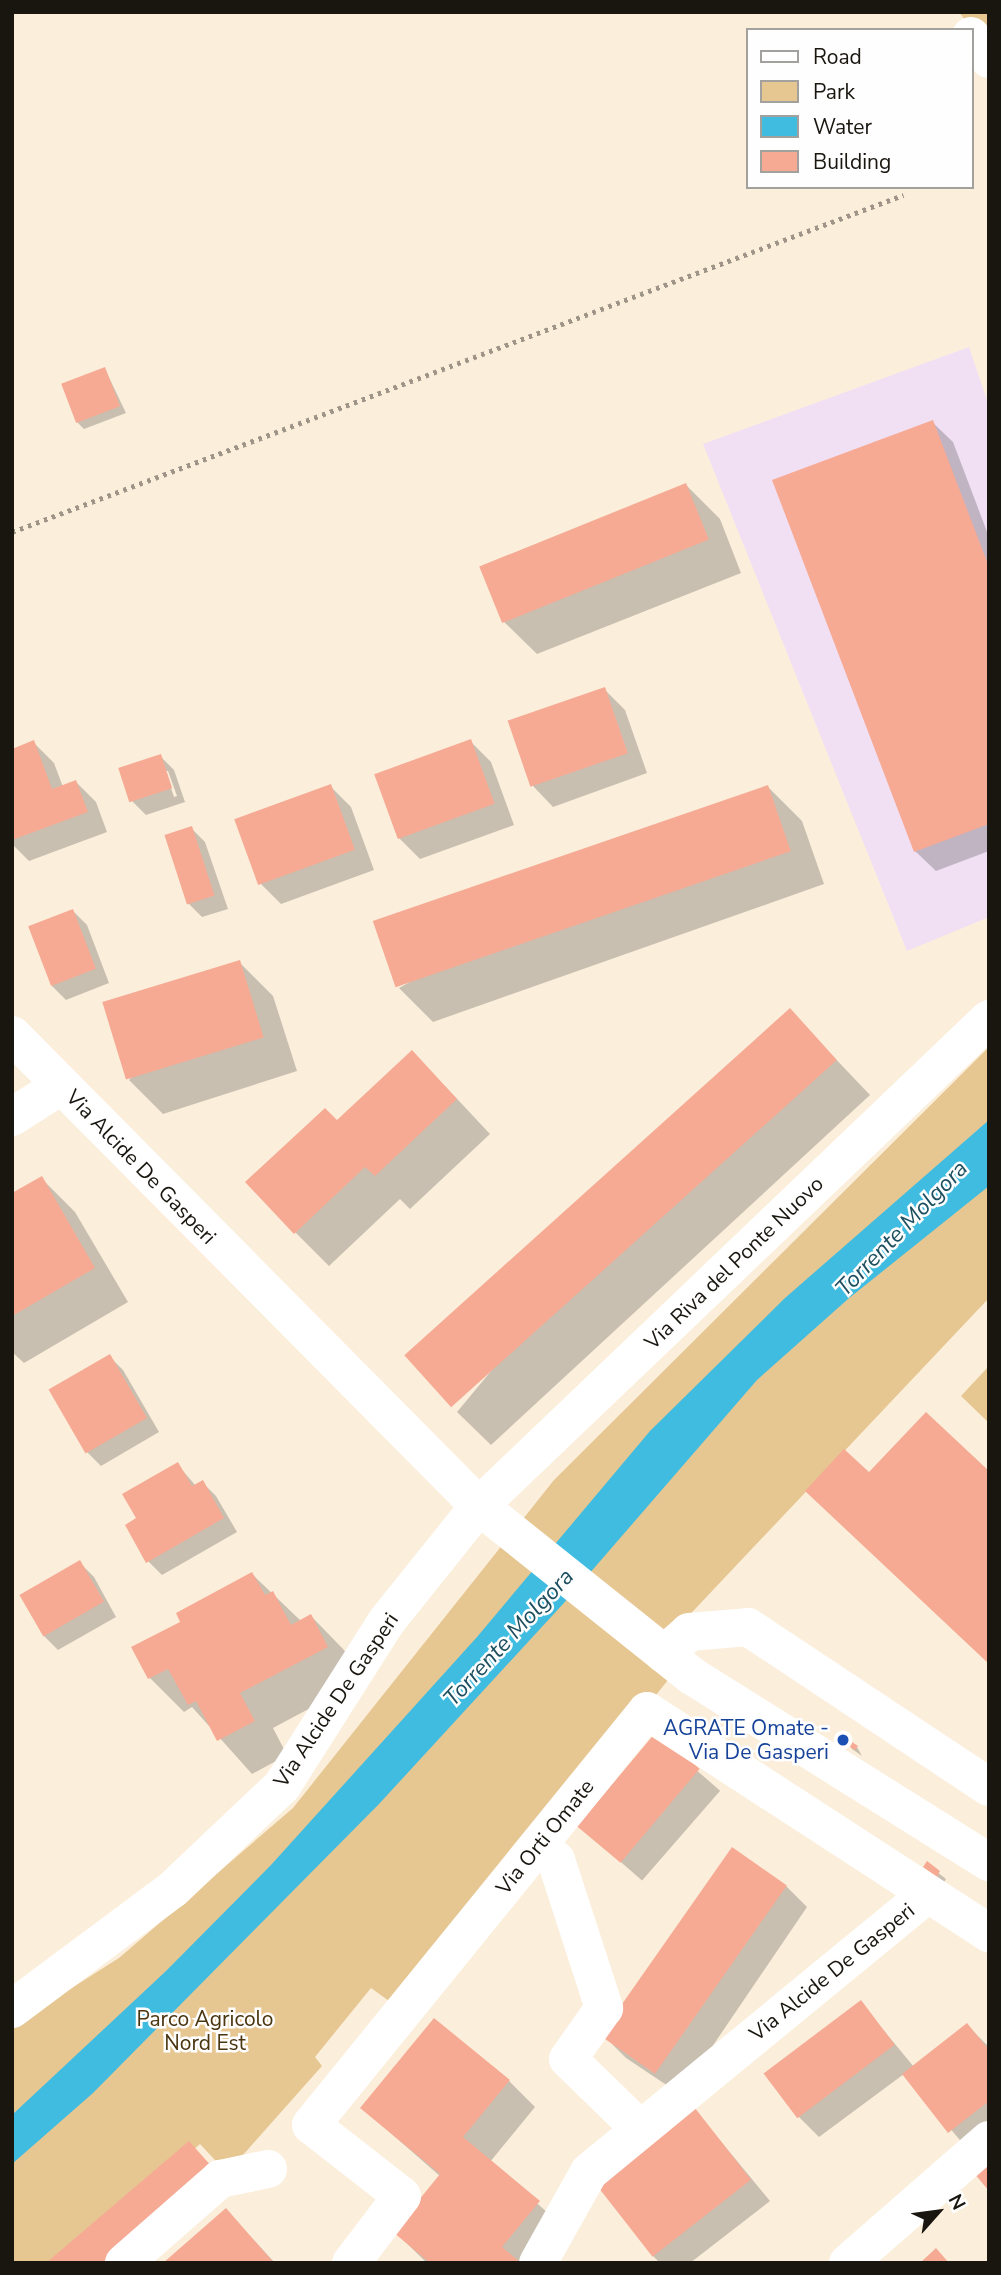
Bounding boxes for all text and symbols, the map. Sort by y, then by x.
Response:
legend [746,28,973,189]
text: Road [813,43,862,71]
text: Park [813,78,855,106]
text: Water [813,113,872,141]
text: Building [813,148,891,176]
street label: Via Alcide De Gasperi [61,1084,221,1250]
water label: Torrente Molgora [830,1155,974,1303]
street label: Via Riva del Ponte Nuovo [640,1171,828,1355]
water label: Torrente Molgora [438,1563,580,1713]
street label: Via Alcide De Gasperi [268,1608,404,1792]
place label: AGRATE Omate - Via De Gasperi [663,1715,829,1765]
marker: AGRATE Omate - Via De Gasperi [835,1732,851,1748]
street label: Via Orti Omate [491,1774,599,1900]
street label: Via Alcide De Gasperi [744,1898,920,2046]
park label: Parco Agricolo Nord Est [137,2006,273,2056]
north arrow [903,2177,973,2247]
text: N [942,2190,971,2215]

